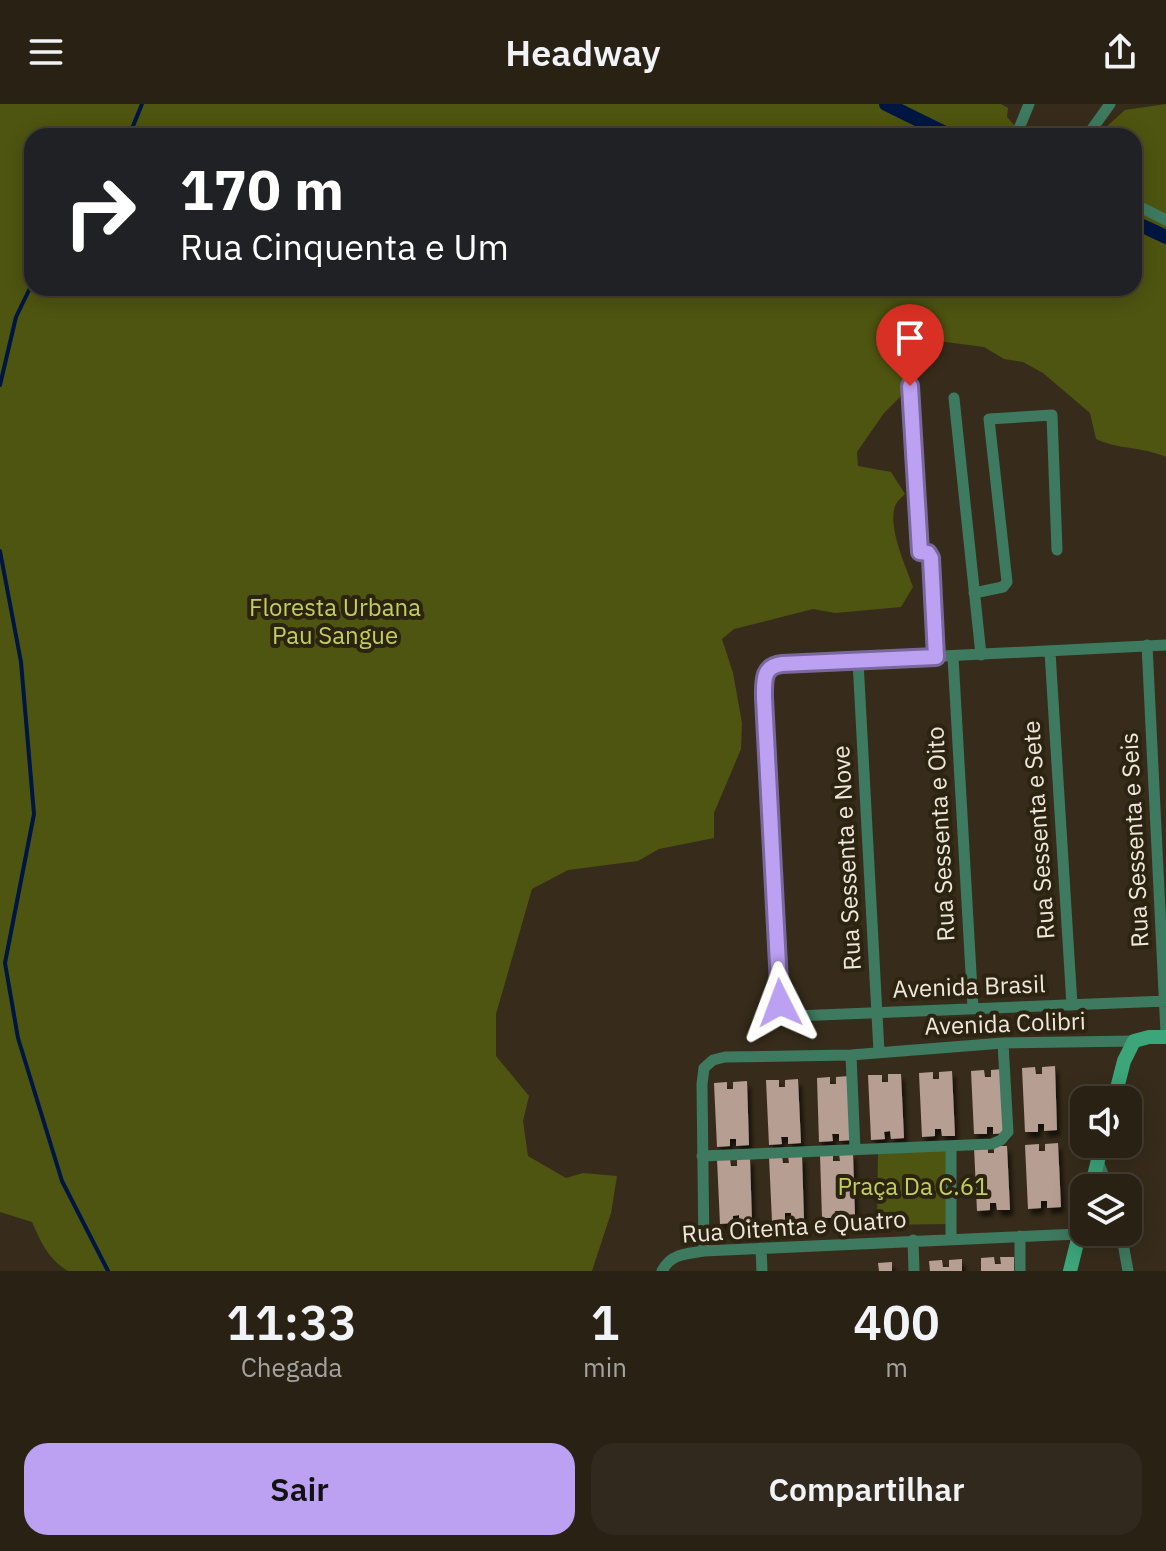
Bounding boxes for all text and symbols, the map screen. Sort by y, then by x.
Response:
text: Headway [505,29,661,76]
icon: menu [24,30,68,74]
icon: share [1098,30,1142,74]
text: 170 m [180,153,344,225]
icon: right [48,160,152,264]
text: Rua Cinquenta e Um [180,223,509,270]
pin [876,304,944,386]
icon: arrive [888,316,932,360]
park label: Floresta Urbana Pau Sangue [249,591,421,651]
street label: Rua Sessenta e Sete [1014,720,1062,940]
street label: Rua Sessenta e Oito [918,726,962,942]
street label: Rua Sessenta e Seis [1112,732,1156,948]
street label: Rua Sessenta e Nove [824,745,868,971]
position arrow [738,961,822,1045]
street label: Avenida Brasil [892,967,1046,1005]
street label: Avenida Colibri [924,1004,1086,1042]
map controls [1070,1086,1142,1246]
button: sound [1070,1086,1142,1158]
park label: Praça Da C.61 [837,1170,989,1202]
button: layers [1070,1174,1142,1246]
street label: Rua Oitenta e Quatro [680,1202,907,1250]
text: 11:33 [226,1291,357,1353]
text: 1 [591,1291,619,1353]
text: 400 [853,1291,940,1353]
text: Chegada [241,1350,342,1384]
text: min [583,1350,627,1384]
text: m [885,1350,908,1384]
button: Sair [24,1443,575,1535]
button: Compartilhar [591,1443,1142,1535]

